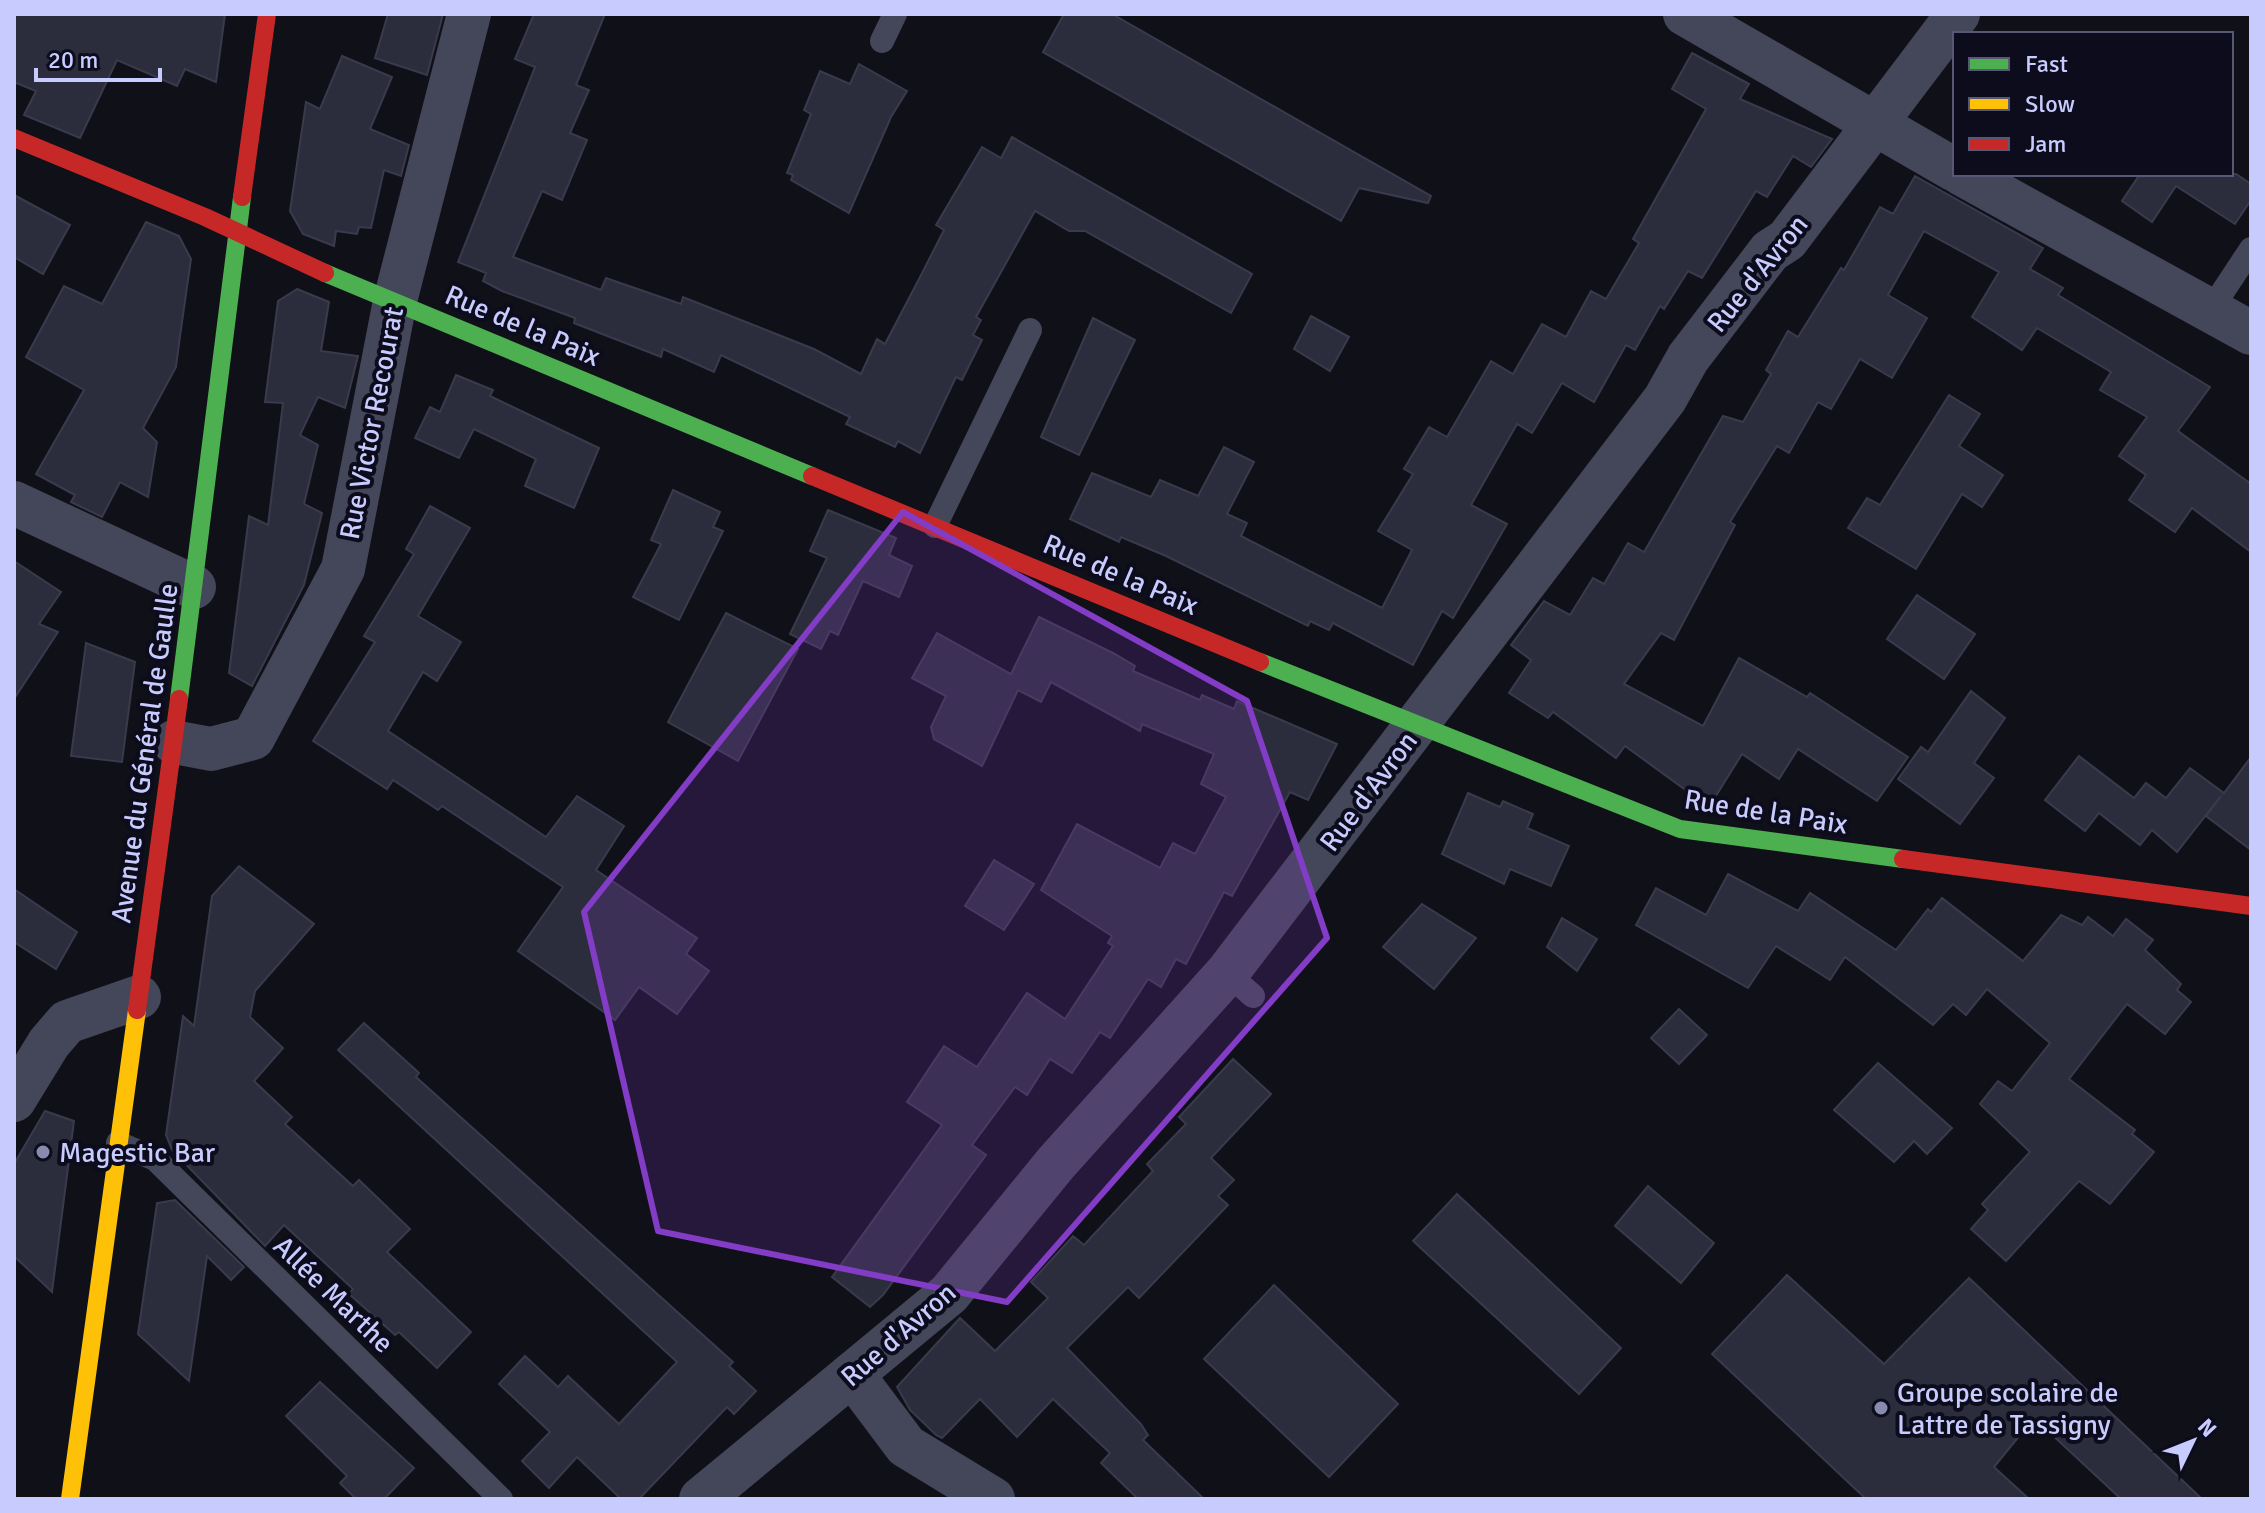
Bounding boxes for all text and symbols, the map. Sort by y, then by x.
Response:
scale bar [36,32,160,82]
legend [1953,32,2233,176]
text: 20 m [48,45,98,75]
text: Fast [2025,49,2068,79]
text: Slow [2025,89,2075,119]
text: Jam [2025,129,2066,159]
street label: Rue d'Avron [1700,208,1815,339]
street label: Rue de la Paix [440,278,605,374]
street label: Rue Victor Recourat [333,304,411,542]
street label: Rue de la Paix [1038,527,1203,623]
street label: Avenue du Général de Gaulle [104,581,186,925]
street label: Rue d'Avron [1313,725,1425,858]
street label: Rue de la Paix [1682,782,1850,842]
place label: Magestic Bar [59,1136,216,1170]
marker: Magestic Bar [34,1143,52,1161]
street label: Allée Marthe [266,1229,400,1360]
street label: Rue d'Avron [834,1276,963,1394]
place label: Groupe scolaire de Lattre de Tassigny [1897,1376,2118,1442]
marker: Groupe scolaire de Lattre de Tassigny [1872,1399,1890,1417]
north arrow [2153,1401,2233,1481]
text: N [2192,1413,2222,1443]

